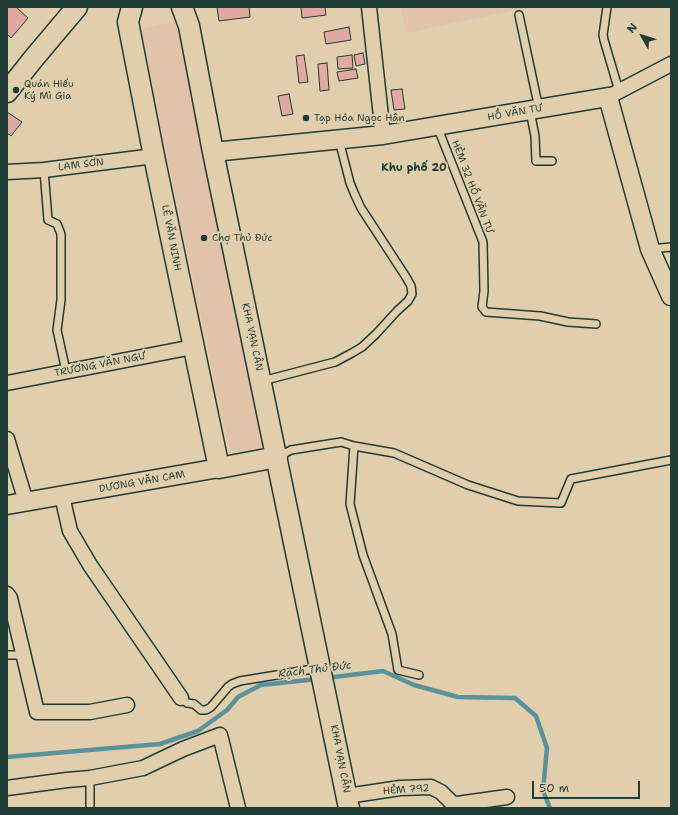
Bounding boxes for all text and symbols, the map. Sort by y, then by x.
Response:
north arrow [622,16,662,56]
text: N [624,20,641,36]
place label: Quán Hiếu Ký Mì Gia [24,78,74,102]
marker: Quán Hiếu Ký Mì Gia [11,85,21,95]
street label: HỒ VĂN TƯ [486,102,544,124]
place label: Tạp Hóa Ngọc Hân [314,112,405,124]
marker: Tạp Hóa Ngọc Hân [301,113,311,123]
street label: HẺM 32 HỒ VĂN TƯ [449,139,495,235]
street label: LAM SƠN [57,156,105,174]
district label: Khu phố 20 [381,161,447,175]
street label: LÊ VĂN NINH [159,204,183,272]
place label: Chợ Thủ Đức [212,232,273,244]
marker: Chợ Thủ Đức [199,233,209,243]
street label: KHA VẠN CÂN [239,302,265,372]
street label: TRƯƠNG VĂN NGƯ [53,350,147,380]
street label: DƯƠNG VĂN CAM [98,469,186,495]
water label: Rạch Thủ Đức [278,659,352,681]
street label: KHA VẠN CÂN [327,724,353,794]
scale bar [534,773,642,799]
text: 50 m [539,780,569,796]
street label: HẺM 792 [382,782,430,798]

